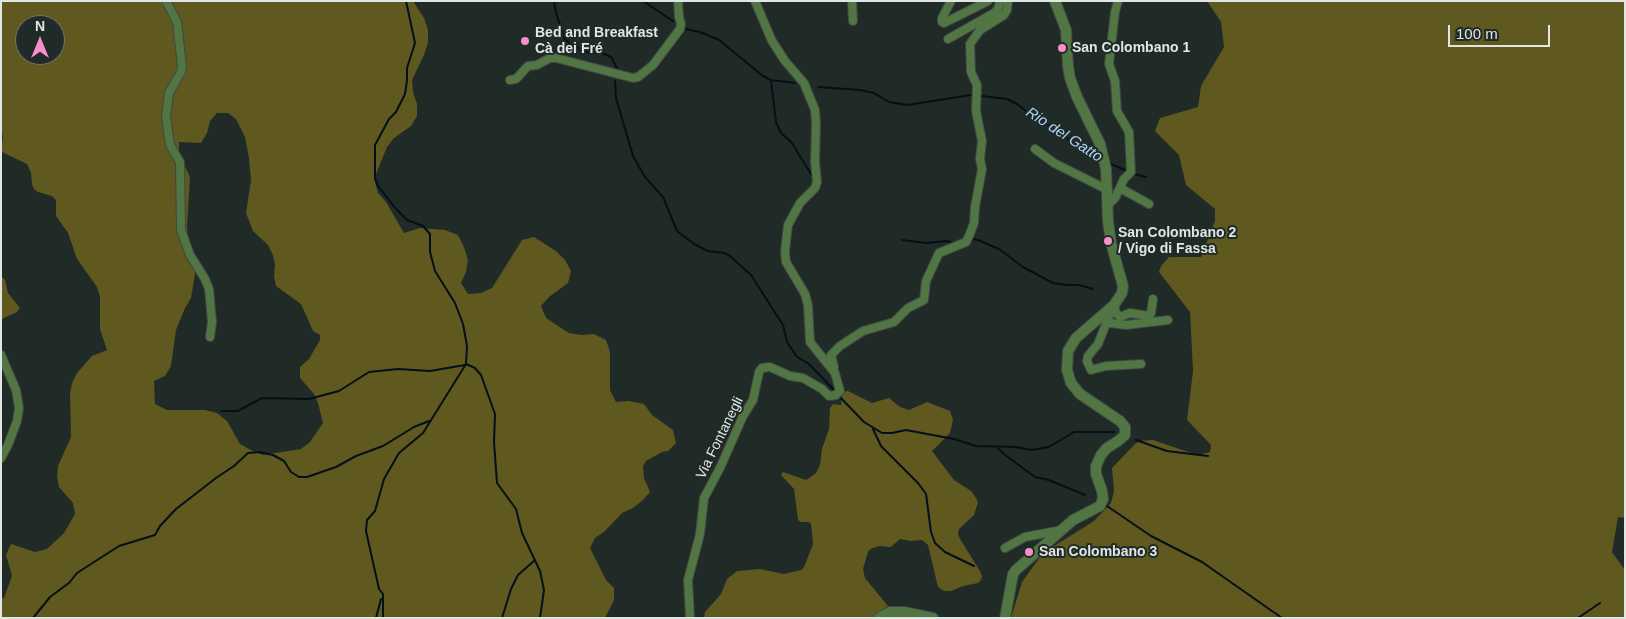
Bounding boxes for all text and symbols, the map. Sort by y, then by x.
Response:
north arrow [15,15,65,65]
scale bar [1451,15,1554,47]
text: N [35,18,45,34]
place label: Bed and Breakfast Cà dei Fré [535,25,658,58]
text: 100 m [1456,25,1498,42]
marker: Bed and Breakfast Cà dei Fré [519,35,531,47]
place label: San Colombano 1 [1072,40,1190,56]
marker: San Colombano 1 [1056,42,1068,54]
water label: Rio del Gatto [1022,104,1106,166]
place label: San Colombano 2 / Vigo di Fassa [1118,225,1236,258]
marker: San Colombano 2 / Vigo di Fassa [1102,235,1114,247]
street label: Via Fontanegli [693,394,747,482]
place label: San Colombano 3 [1039,544,1157,560]
marker: San Colombano 3 [1023,546,1035,558]

